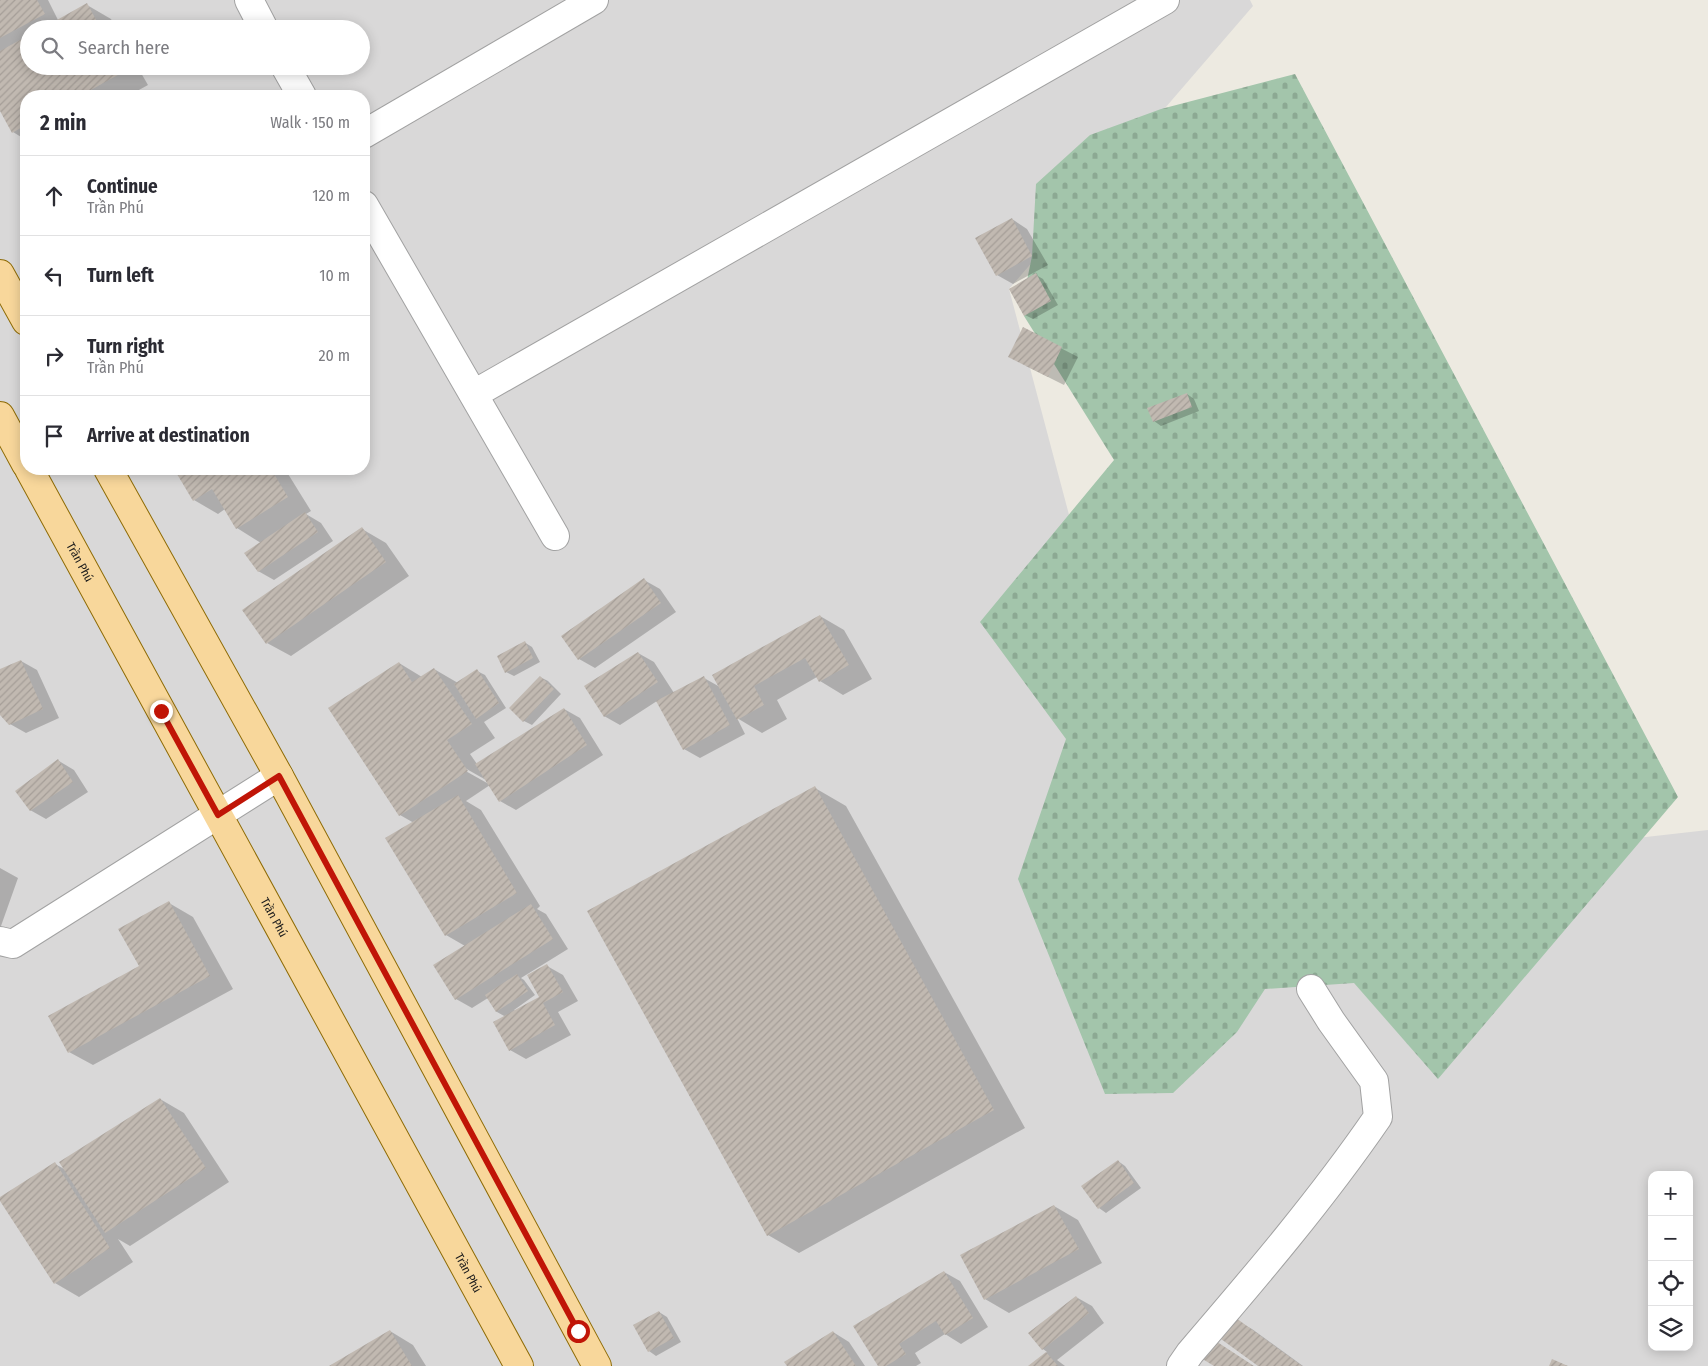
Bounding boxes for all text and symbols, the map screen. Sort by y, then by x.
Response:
search box [20,20,370,75]
icon: search [38,34,66,62]
text: Search here [78,36,170,59]
text: 2 min [40,110,87,136]
text: Walk · 150 m [270,113,350,132]
text: Continue [87,175,158,198]
icon: ahead [40,182,68,210]
text: 120 m [312,186,350,205]
text: Trần Phú [87,198,144,217]
icon: left [40,262,68,290]
text: Turn left [87,264,154,287]
text: 10 m [319,266,350,285]
text: Turn right [87,335,164,358]
icon: right [40,342,68,370]
text: 20 m [319,346,350,365]
text: Trần Phú [87,358,144,377]
icon: arrive [40,422,68,450]
text: Arrive at destination [87,424,250,447]
street label: Trần Phú [63,540,96,584]
route end [150,700,173,723]
street label: Trần Phú [258,895,290,940]
map controls [1648,1171,1693,1351]
button: + [1648,1171,1693,1216]
button: − [1648,1216,1693,1261]
street label: Trần Phú [452,1251,485,1295]
button: locate [1648,1261,1693,1306]
button: layers [1648,1306,1693,1351]
route start [567,1320,590,1343]

